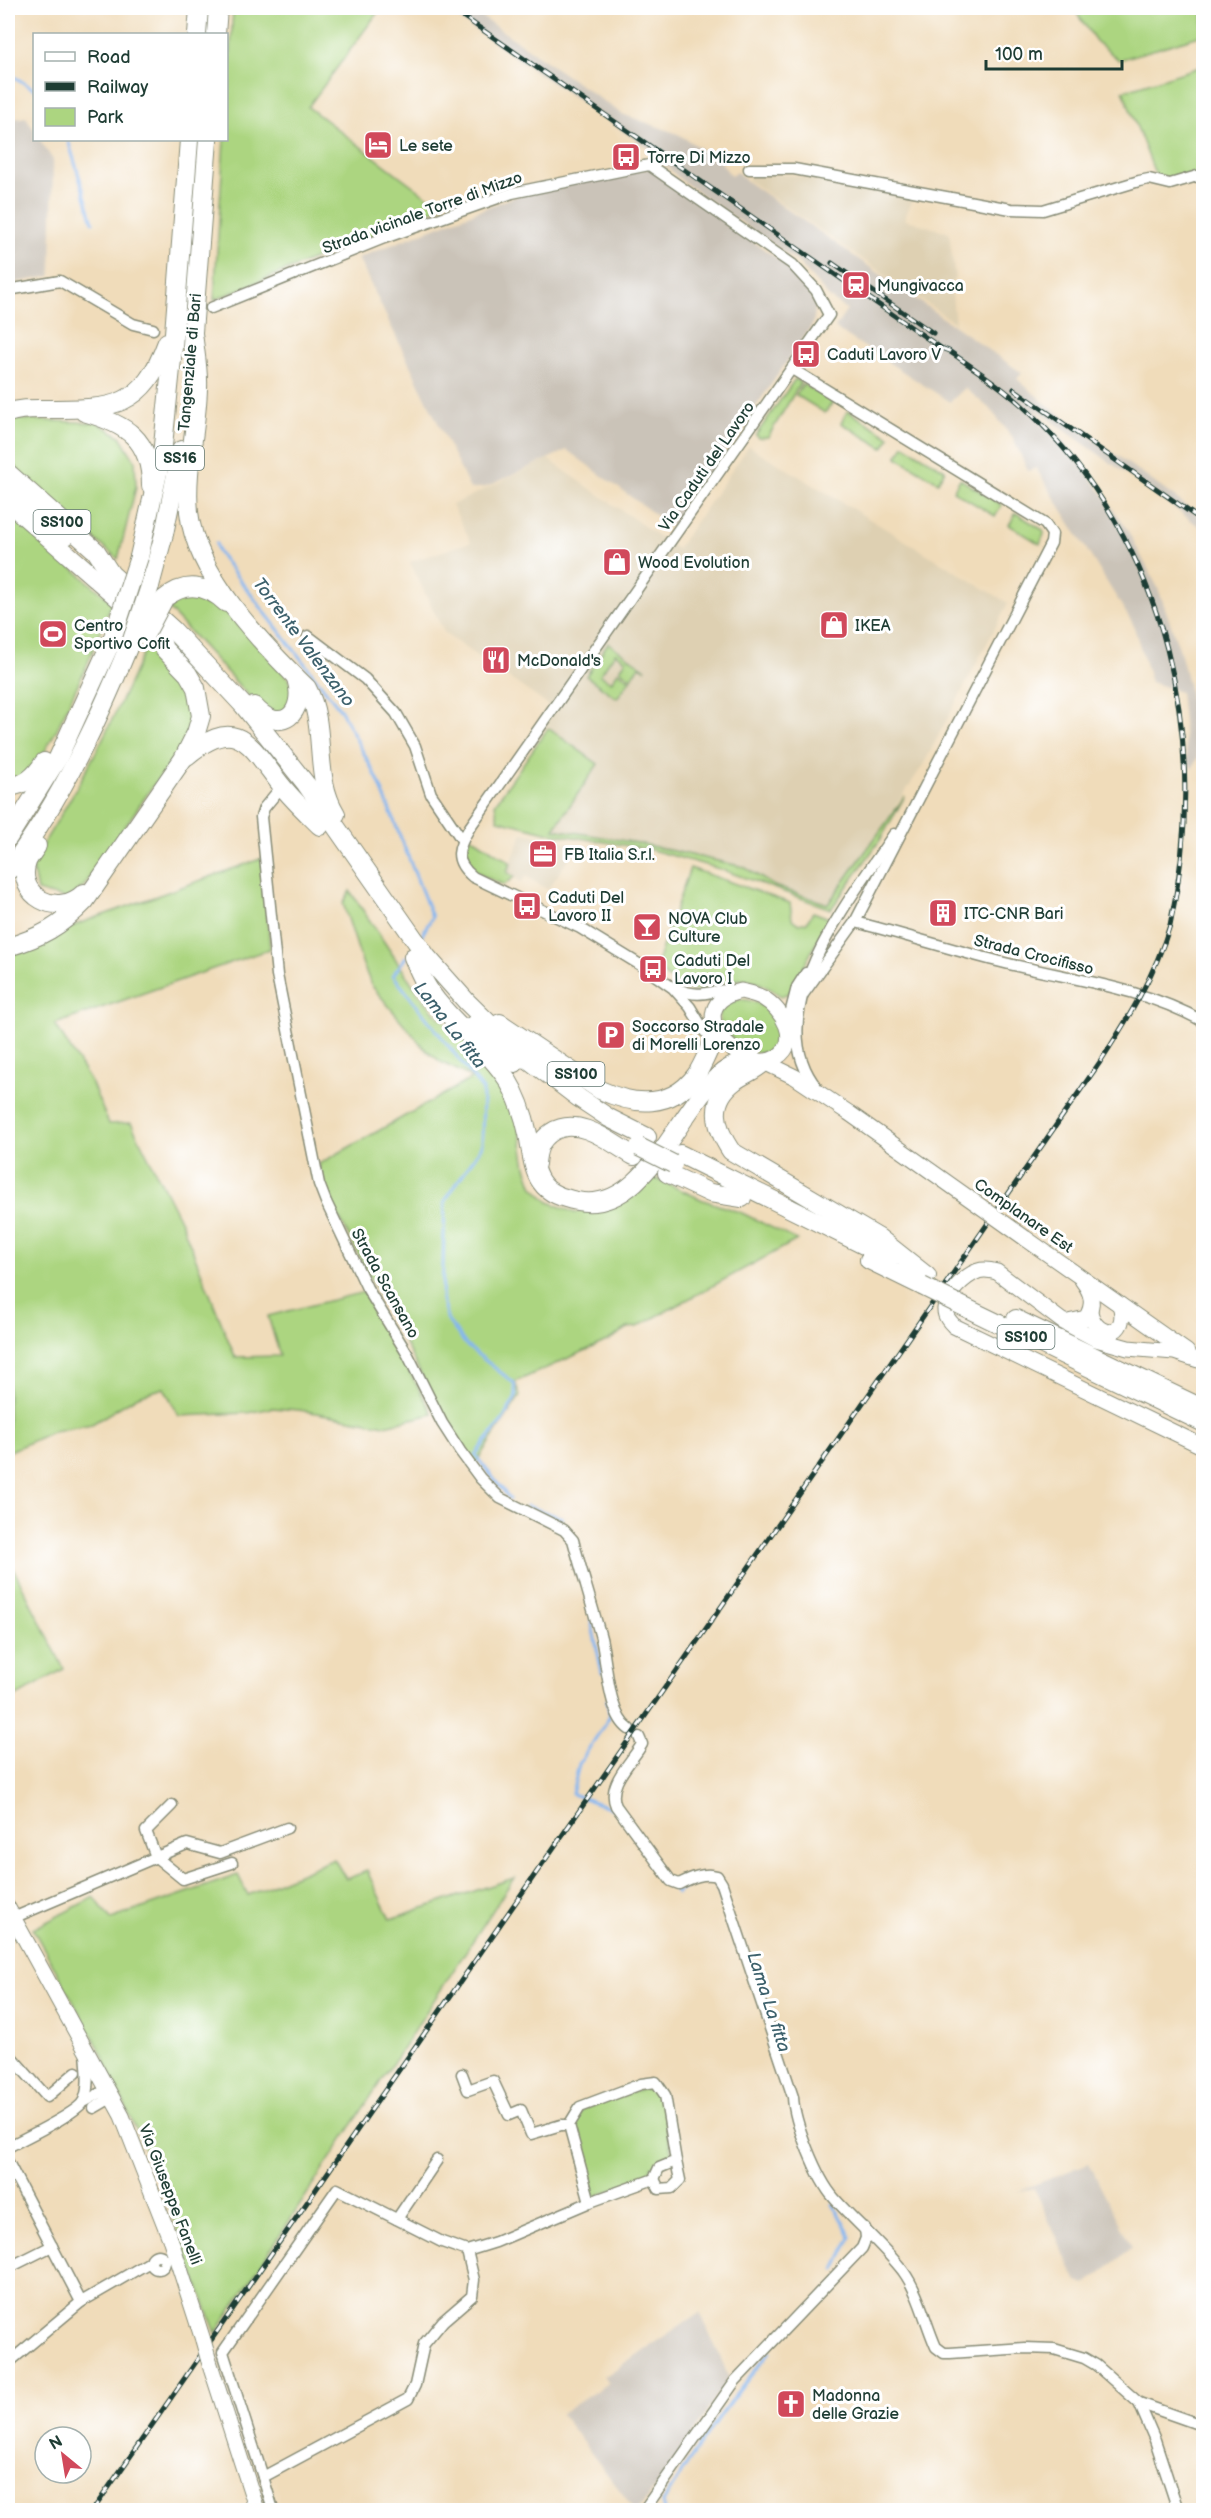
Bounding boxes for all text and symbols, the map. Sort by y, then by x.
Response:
legend [33,33,228,141]
scale bar [986,33,1122,71]
text: 100 m [995,44,1043,65]
text: Road [87,47,131,68]
text: Railway [87,77,149,98]
text: Park [87,107,123,128]
hotel icon: Le sete [362,129,394,161]
place label: Le sete [399,137,453,156]
bus stop icon: Torre Di Mizzo [610,141,642,173]
place label: Torre Di Mizzo [647,149,751,168]
street label: Strada vicinale Torre di Mizzo [320,168,525,258]
station icon: Mungivacca [840,269,872,301]
place label: Mungivacca [877,277,964,296]
street label: Tangenziale di Bari [175,292,206,432]
bus stop icon: Caduti Lavoro V [790,338,822,370]
place label: Caduti Lavoro V [827,346,941,365]
street label: Via Caduti del Lavoro [655,398,759,535]
road number: SS16 [156,446,204,470]
road number: SS100 [34,510,90,534]
shop icon: Wood Evolution [601,546,633,578]
place label: Wood Evolution [638,554,750,573]
water label: Torrente Valenzano [248,574,359,711]
shop icon: IKEA [818,609,850,641]
place label: Centro Sportivo Cofit [74,617,170,654]
place label: IKEA [855,617,891,636]
sports icon: Centro Sportivo Cofit [37,618,69,650]
restaurant icon: McDonald's [480,644,512,676]
place label: McDonald's [517,652,601,671]
office icon: FB Italia S.r.l. [527,838,559,870]
place label: FB Italia S.r.l. [564,846,655,865]
place label: Caduti Del Lavoro II [548,889,624,926]
bus stop icon: Caduti Del Lavoro II [511,890,543,922]
building icon: ITC-CNR Bari [927,897,959,929]
place label: ITC-CNR Bari [964,905,1063,924]
place label: NOVA Club Culture [668,910,747,947]
bar icon: NOVA Club Culture [631,911,663,943]
street label: Strada Crocifisso [972,931,1095,979]
place label: Caduti Del Lavoro I [674,952,750,989]
bus stop icon: Caduti Del Lavoro I [637,953,669,985]
water label: Lama La fitta [409,978,490,1073]
place label: Soccorso Stradale di Morelli Lorenzo [632,1018,764,1055]
parking icon: Soccorso Stradale di Morelli Lorenzo [595,1019,627,1051]
road number: SS100 [548,1062,604,1086]
street label: Complanare Est [970,1175,1076,1257]
street label: Strada Scansano [347,1225,423,1342]
road number: SS100 [998,1325,1054,1349]
water label: Lama La fitta [743,1950,795,2055]
street label: Via Giuseppe Fanelli [134,2122,205,2267]
place label: Madonna delle Grazie [812,2387,899,2424]
church icon: Madonna delle Grazie [775,2388,807,2420]
north arrow [33,2425,93,2485]
text: N [46,2432,66,2455]

